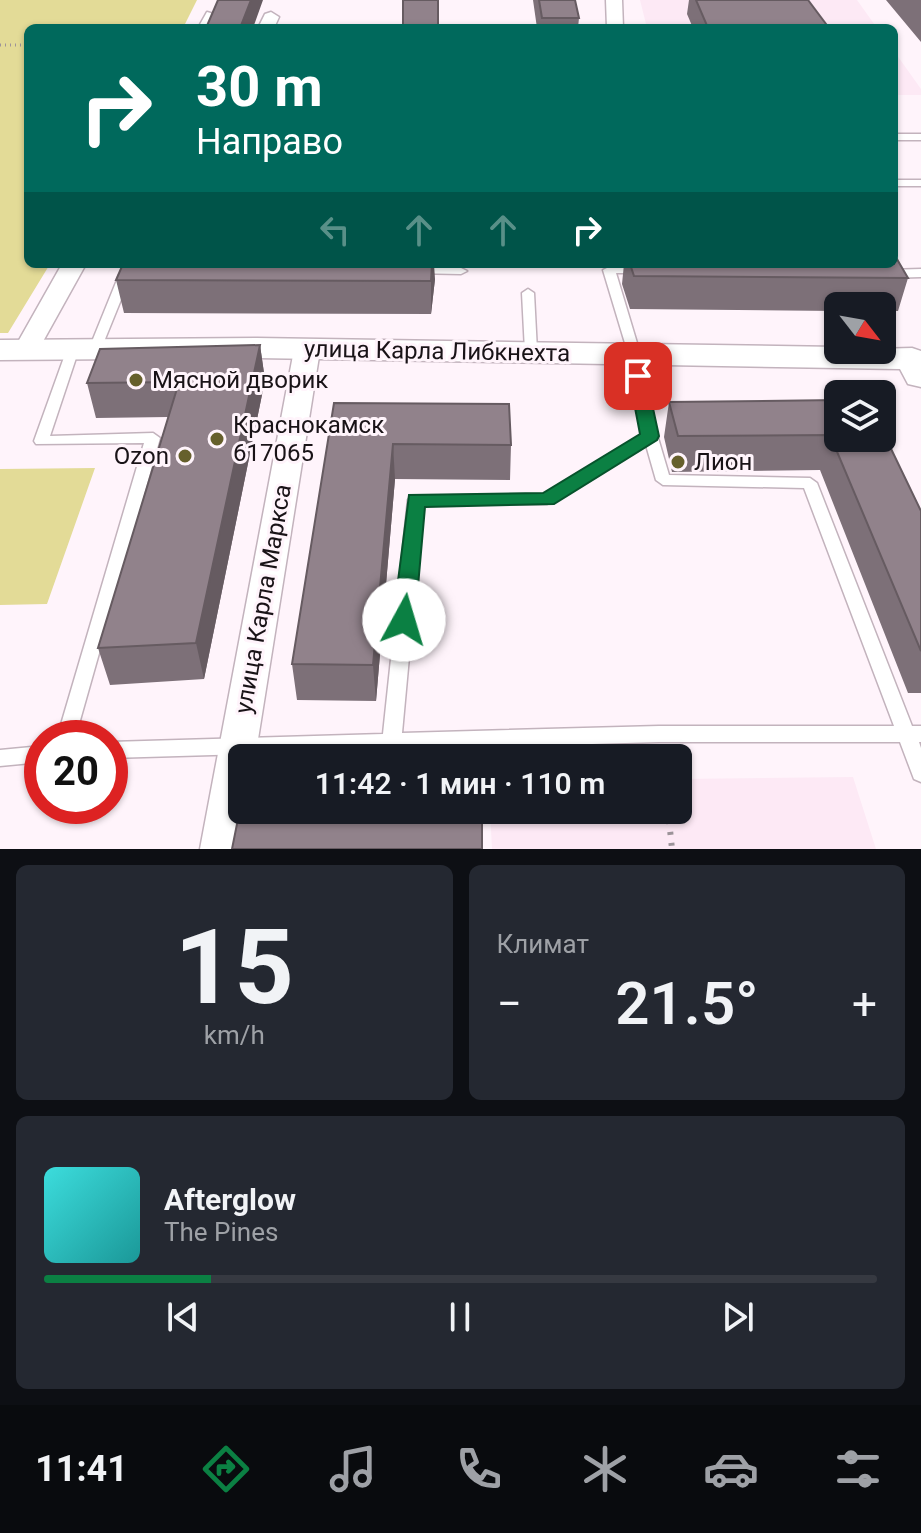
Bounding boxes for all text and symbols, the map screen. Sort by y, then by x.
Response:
text: 30 m [196,54,323,120]
icon: right [64,56,168,160]
text: Направо [196,121,343,163]
icon: left [313,208,357,252]
icon: ahead [397,208,441,252]
icon: ahead [481,208,525,252]
icon: right [565,208,609,252]
north arrow [824,292,896,364]
map controls [824,292,896,452]
street label: улица Карла Либкнехта [304,335,570,367]
pin [604,342,672,410]
icon: arrive [616,354,660,398]
place label: Мясной дворик [152,366,328,394]
marker: Мясной дворик [127,371,145,389]
button: layers [824,380,896,452]
place label: Краснокамск 617065 [233,411,384,467]
marker: Краснокамск 617065 [208,430,226,448]
place label: Ozon [114,442,169,470]
marker: Ozon [176,447,194,465]
place label: Лион [694,448,752,476]
marker: Лион [669,453,687,471]
street label: улица Карла Маркса [229,482,297,716]
position arrow [362,578,446,662]
speed limit sign: 20 [24,720,128,824]
text: 11:42 · 1 мин · 110 m [315,766,605,801]
text: 15 [175,907,294,1028]
text: Климат [497,929,589,959]
text: 21.5° [615,968,758,1039]
text: − [497,978,522,1030]
text: + [852,978,877,1030]
text: km/h [204,1020,265,1050]
text: Afterglow [164,1182,296,1217]
text: The Pines [164,1217,278,1247]
icon: previous [161,1295,205,1339]
icon: pause [438,1295,482,1339]
icon: next [716,1295,760,1339]
icon: directions [198,1441,254,1497]
icon: music [325,1441,381,1497]
icon: phone [451,1441,507,1497]
icon: climate [577,1441,633,1497]
icon: car [703,1441,759,1497]
icon: filters [830,1441,886,1497]
text: 11:41 [35,1448,128,1490]

